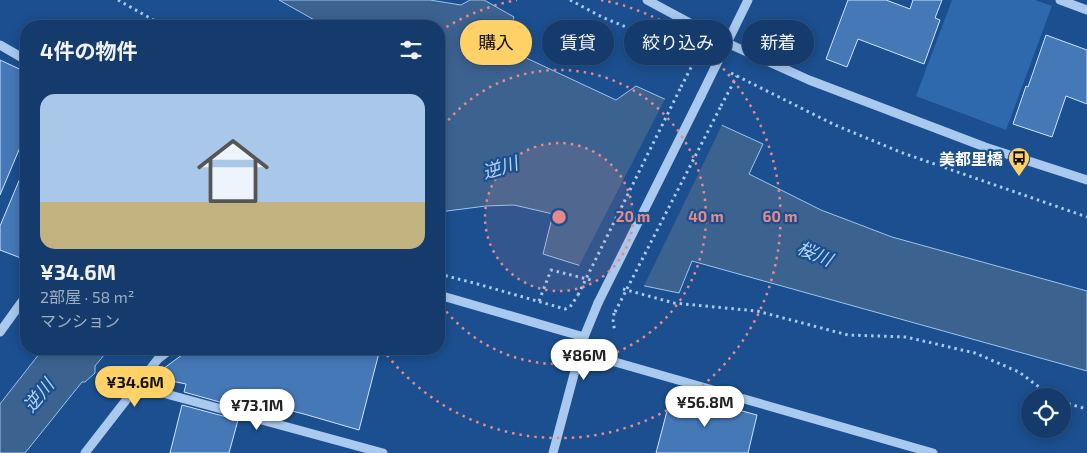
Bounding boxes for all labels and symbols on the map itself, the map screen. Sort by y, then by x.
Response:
bus stop icon: 美都里橋 [1007,146,1031,177]
place label: 美都里橋 [939,149,1003,168]
water label: 逆川 [480,151,522,183]
text: 20 m [616,207,650,225]
text: 40 m [688,207,724,225]
text: 60 m [763,207,797,225]
centre of rings [550,208,568,226]
water label: 桜川 [794,236,838,271]
pin: ¥86M [554,338,614,381]
pin: ¥34.6M [94,366,176,408]
water label: 逆川 [18,373,59,416]
pin: ¥56.8M [664,386,746,428]
pin: ¥73.1M [216,388,298,431]

